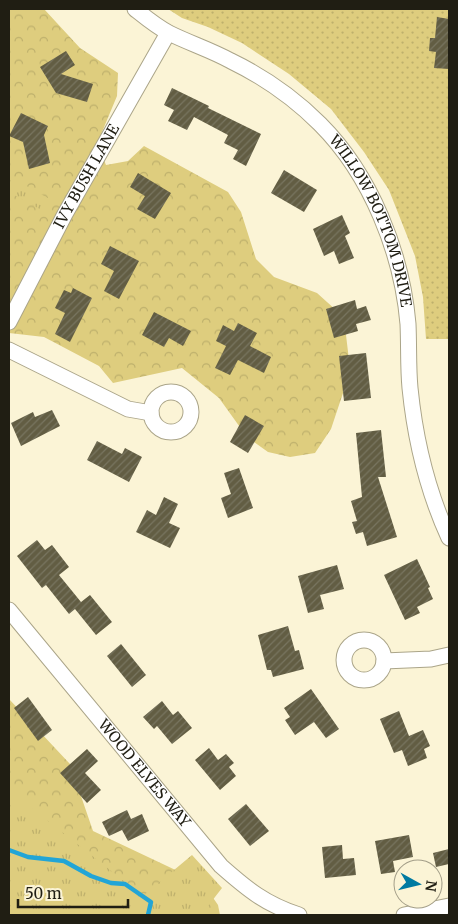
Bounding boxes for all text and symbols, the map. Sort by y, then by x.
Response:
street label: IVY BUSH LANE [49,120,123,231]
street label: WILLOW BOTTOM DRIVE [325,130,416,309]
street label: WOOD ELVES WAY [94,714,195,831]
north arrow [393,859,443,909]
scale bar [18,876,128,908]
text: N [421,879,441,893]
text: 50 m [25,884,62,903]

